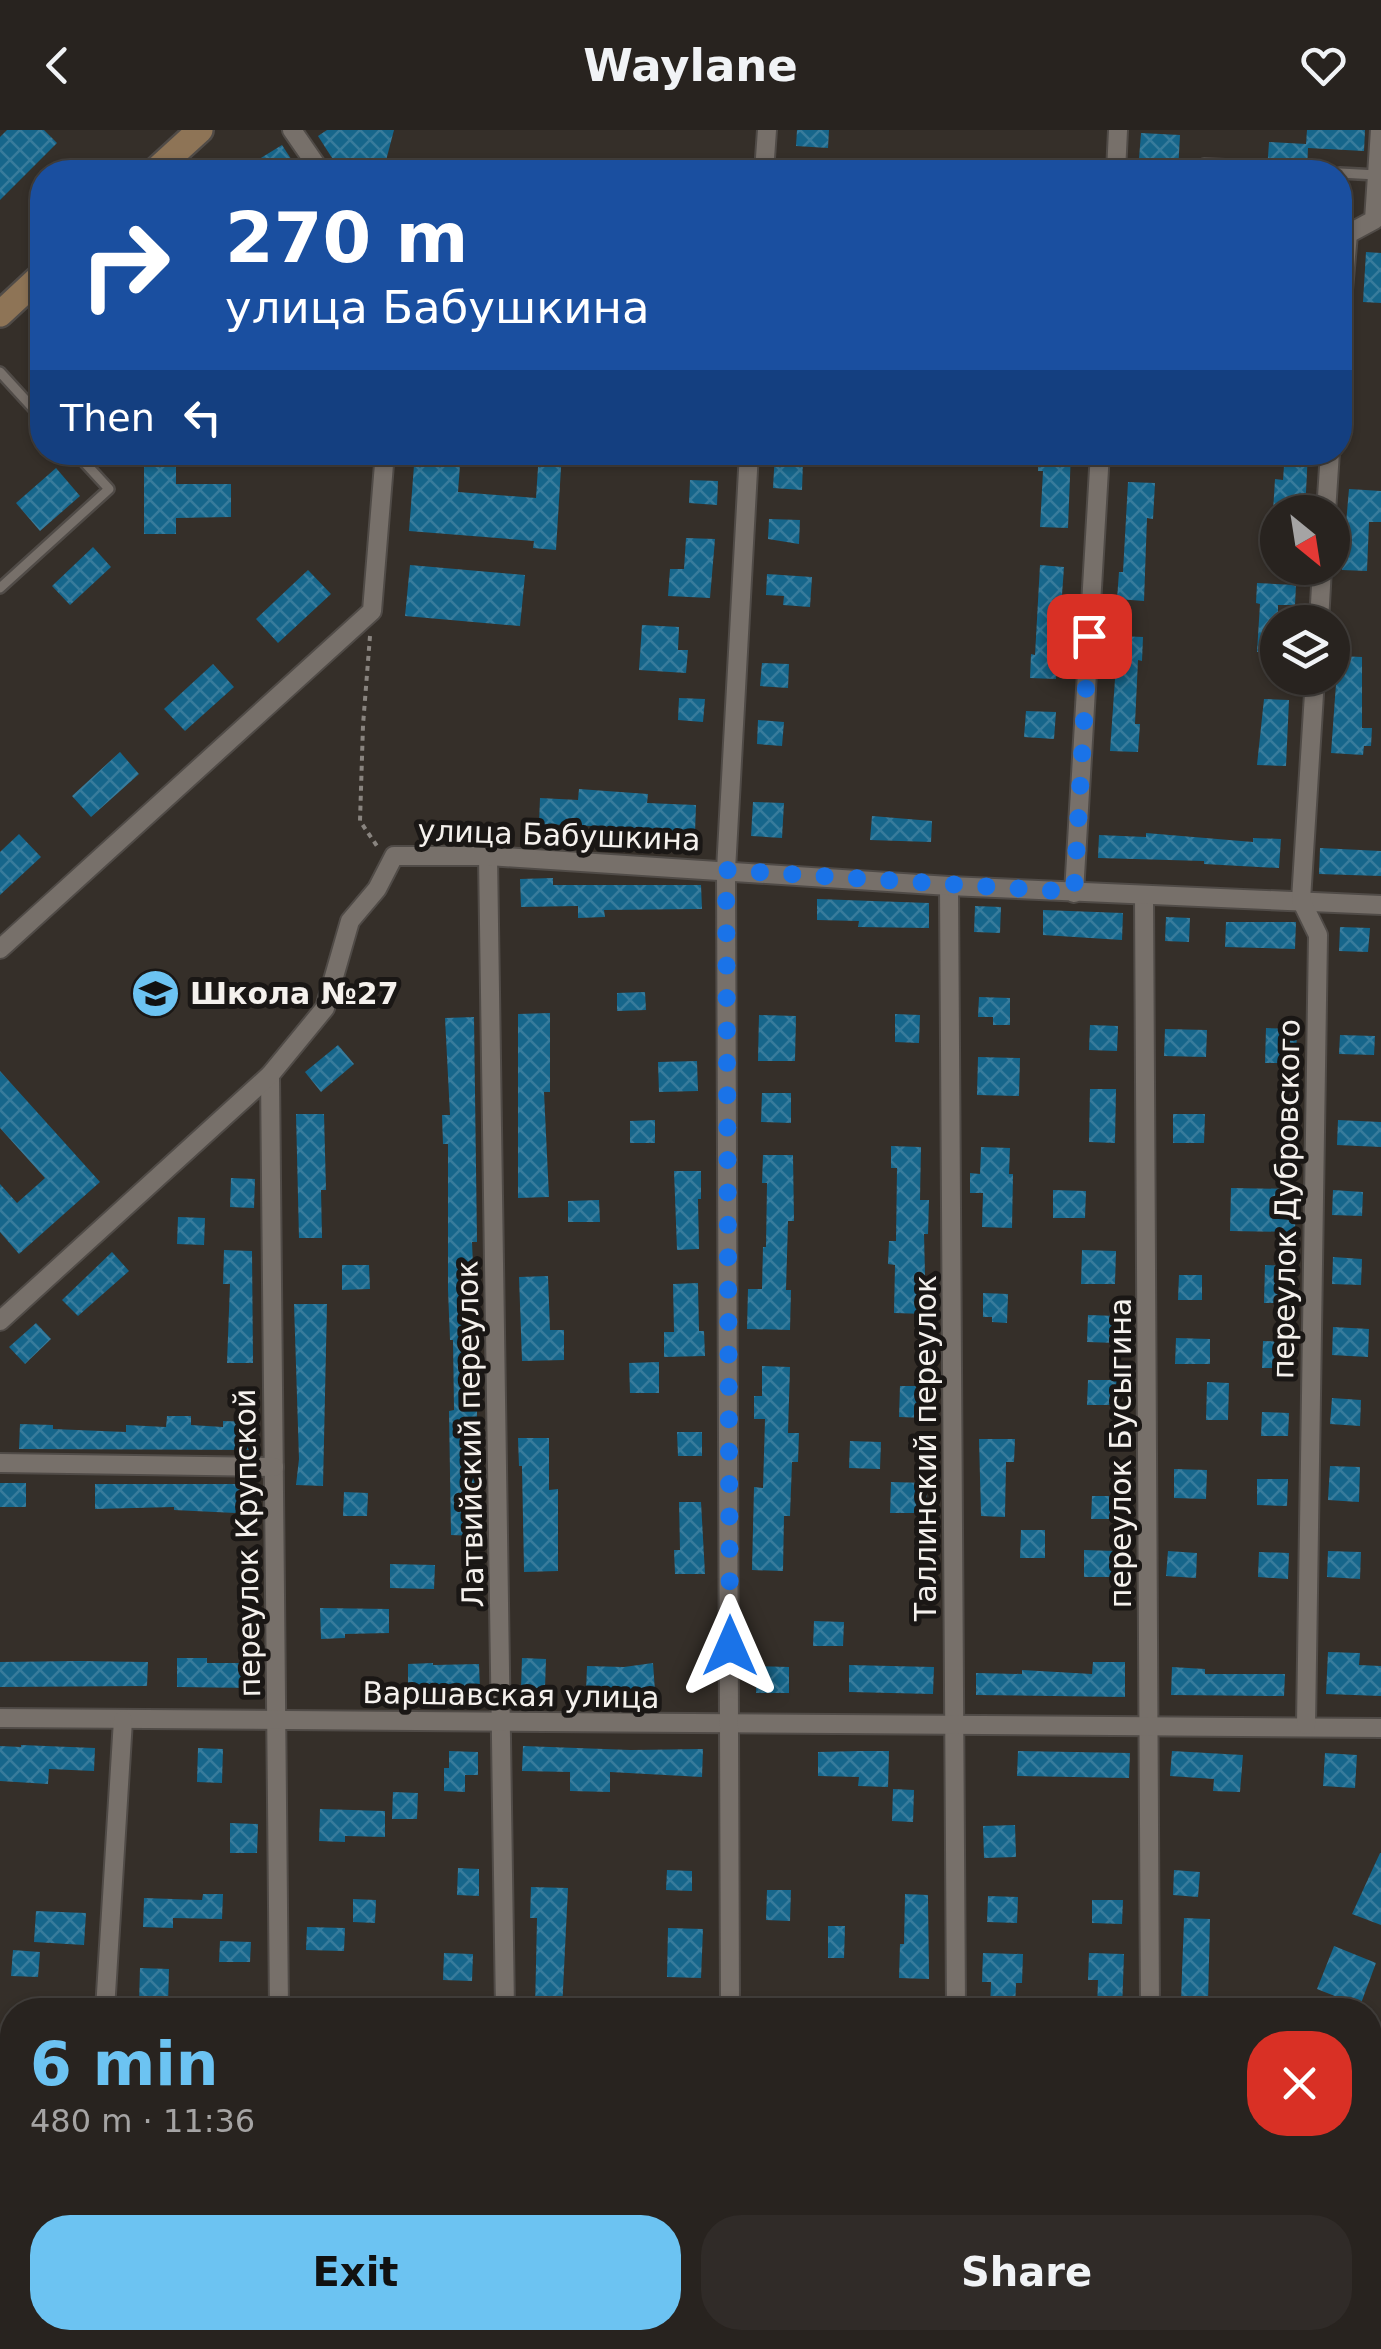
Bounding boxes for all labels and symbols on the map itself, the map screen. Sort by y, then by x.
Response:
north arrow [1260,495,1350,585]
pin [1047,594,1132,679]
street label: улица Бабушкина [417,813,701,857]
school or university icon: Школа №27 [129,967,181,1019]
place label: Школа №27 [190,976,399,1011]
street label: переулок Дубровского [1265,1019,1307,1379]
street label: Латвийский переулок [449,1260,491,1608]
street label: Таллинский переулок [908,1275,943,1622]
street label: переулок Бусыгина [1103,1298,1138,1608]
street label: переулок Крупской [227,1388,267,1698]
position arrow [678,1594,782,1698]
street label: Варшавская улица [362,1675,660,1715]

